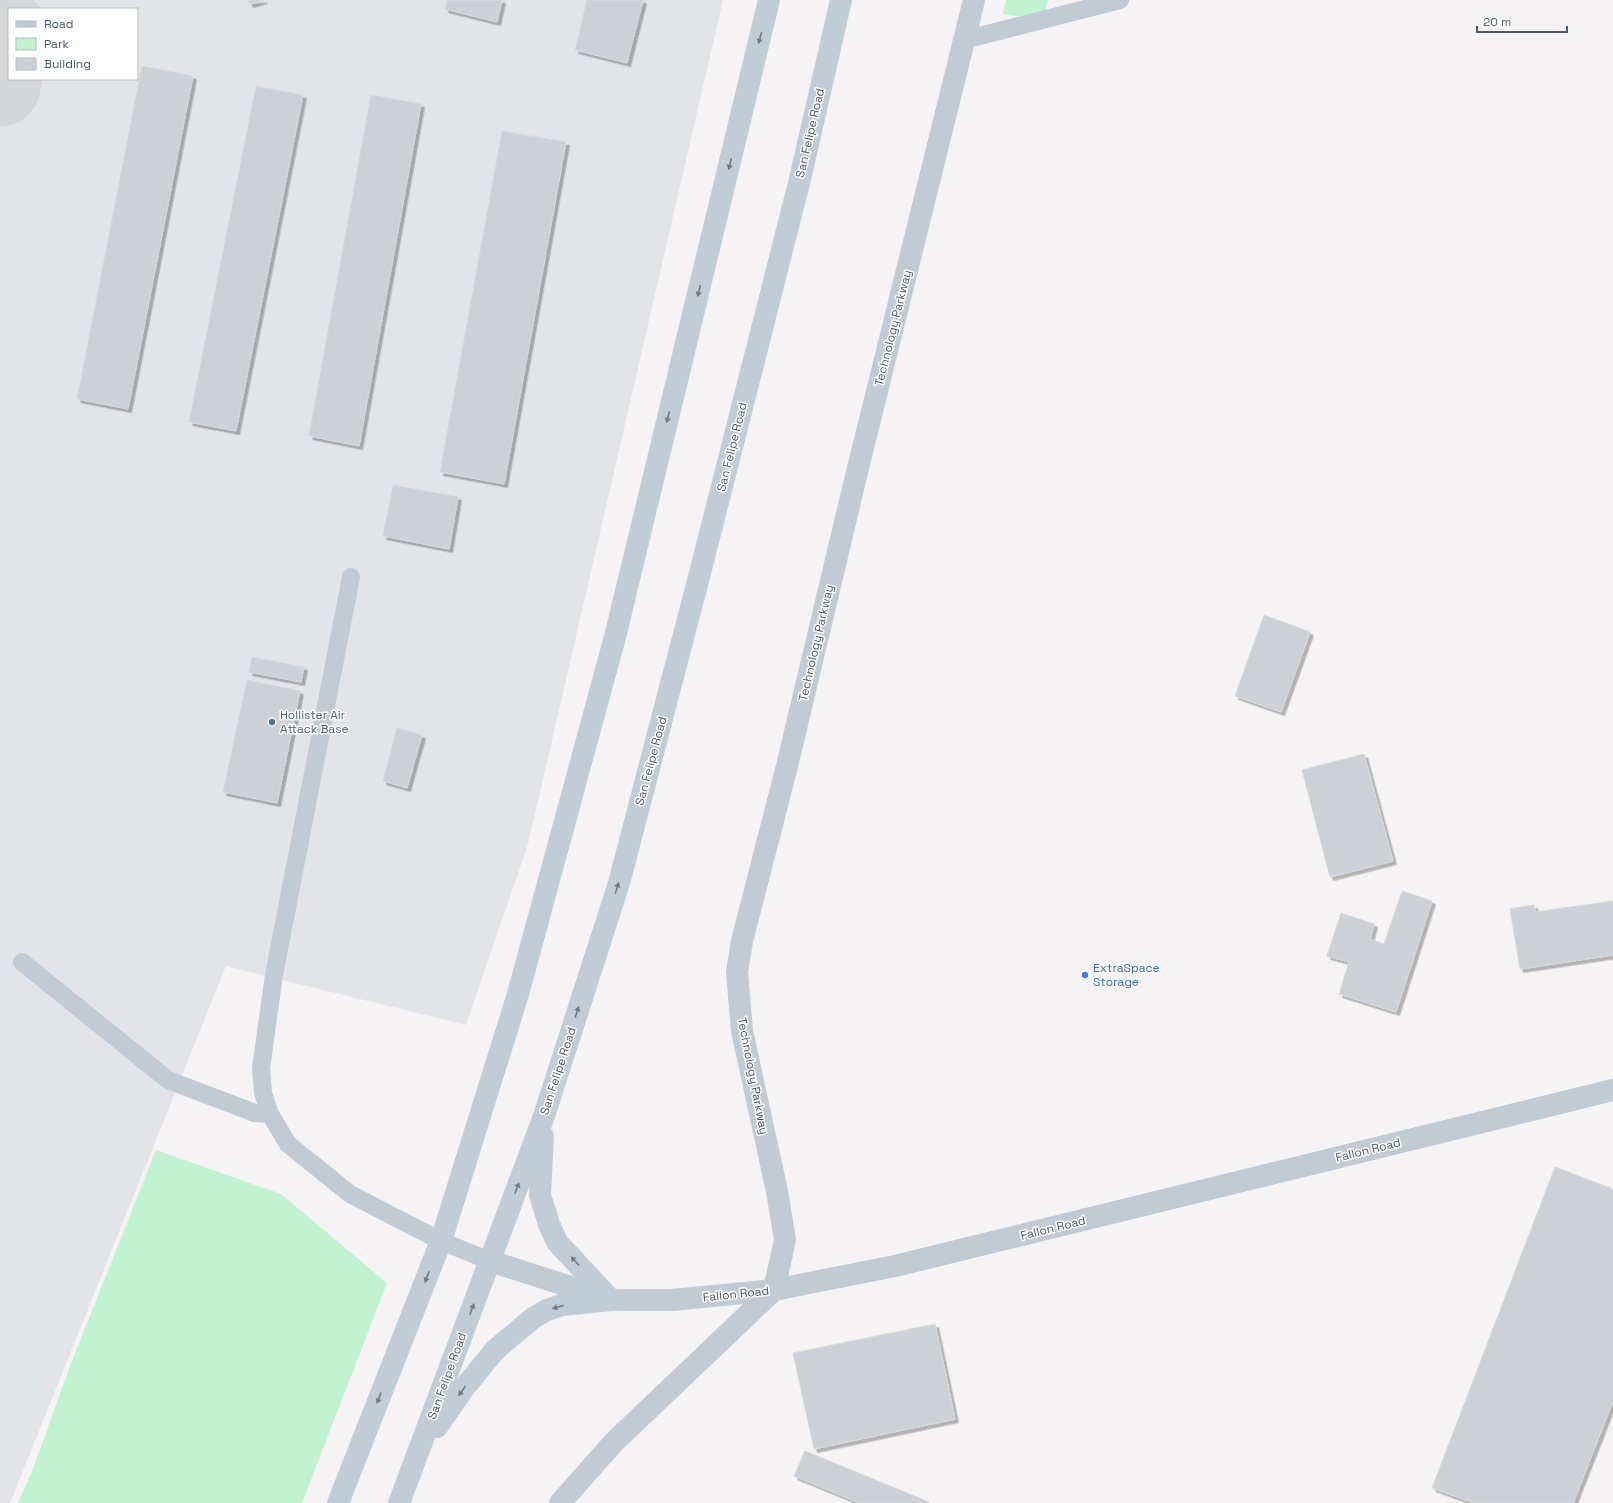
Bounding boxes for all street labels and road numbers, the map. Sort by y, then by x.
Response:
street label: San Felipe Road [792,87,828,179]
street label: Technology Parkway [871,268,915,388]
street label: San Felipe Road [713,401,751,493]
street label: Technology Parkway [795,583,837,703]
street label: San Felipe Road [631,715,671,807]
street label: Technology Parkway [734,1016,772,1136]
street label: San Felipe Road [536,1025,580,1117]
street label: Fallon Road [1334,1134,1402,1166]
street label: Fallon Road [1019,1212,1087,1244]
street label: Fallon Road [702,1283,770,1305]
street label: San Felipe Road [424,1330,470,1422]

